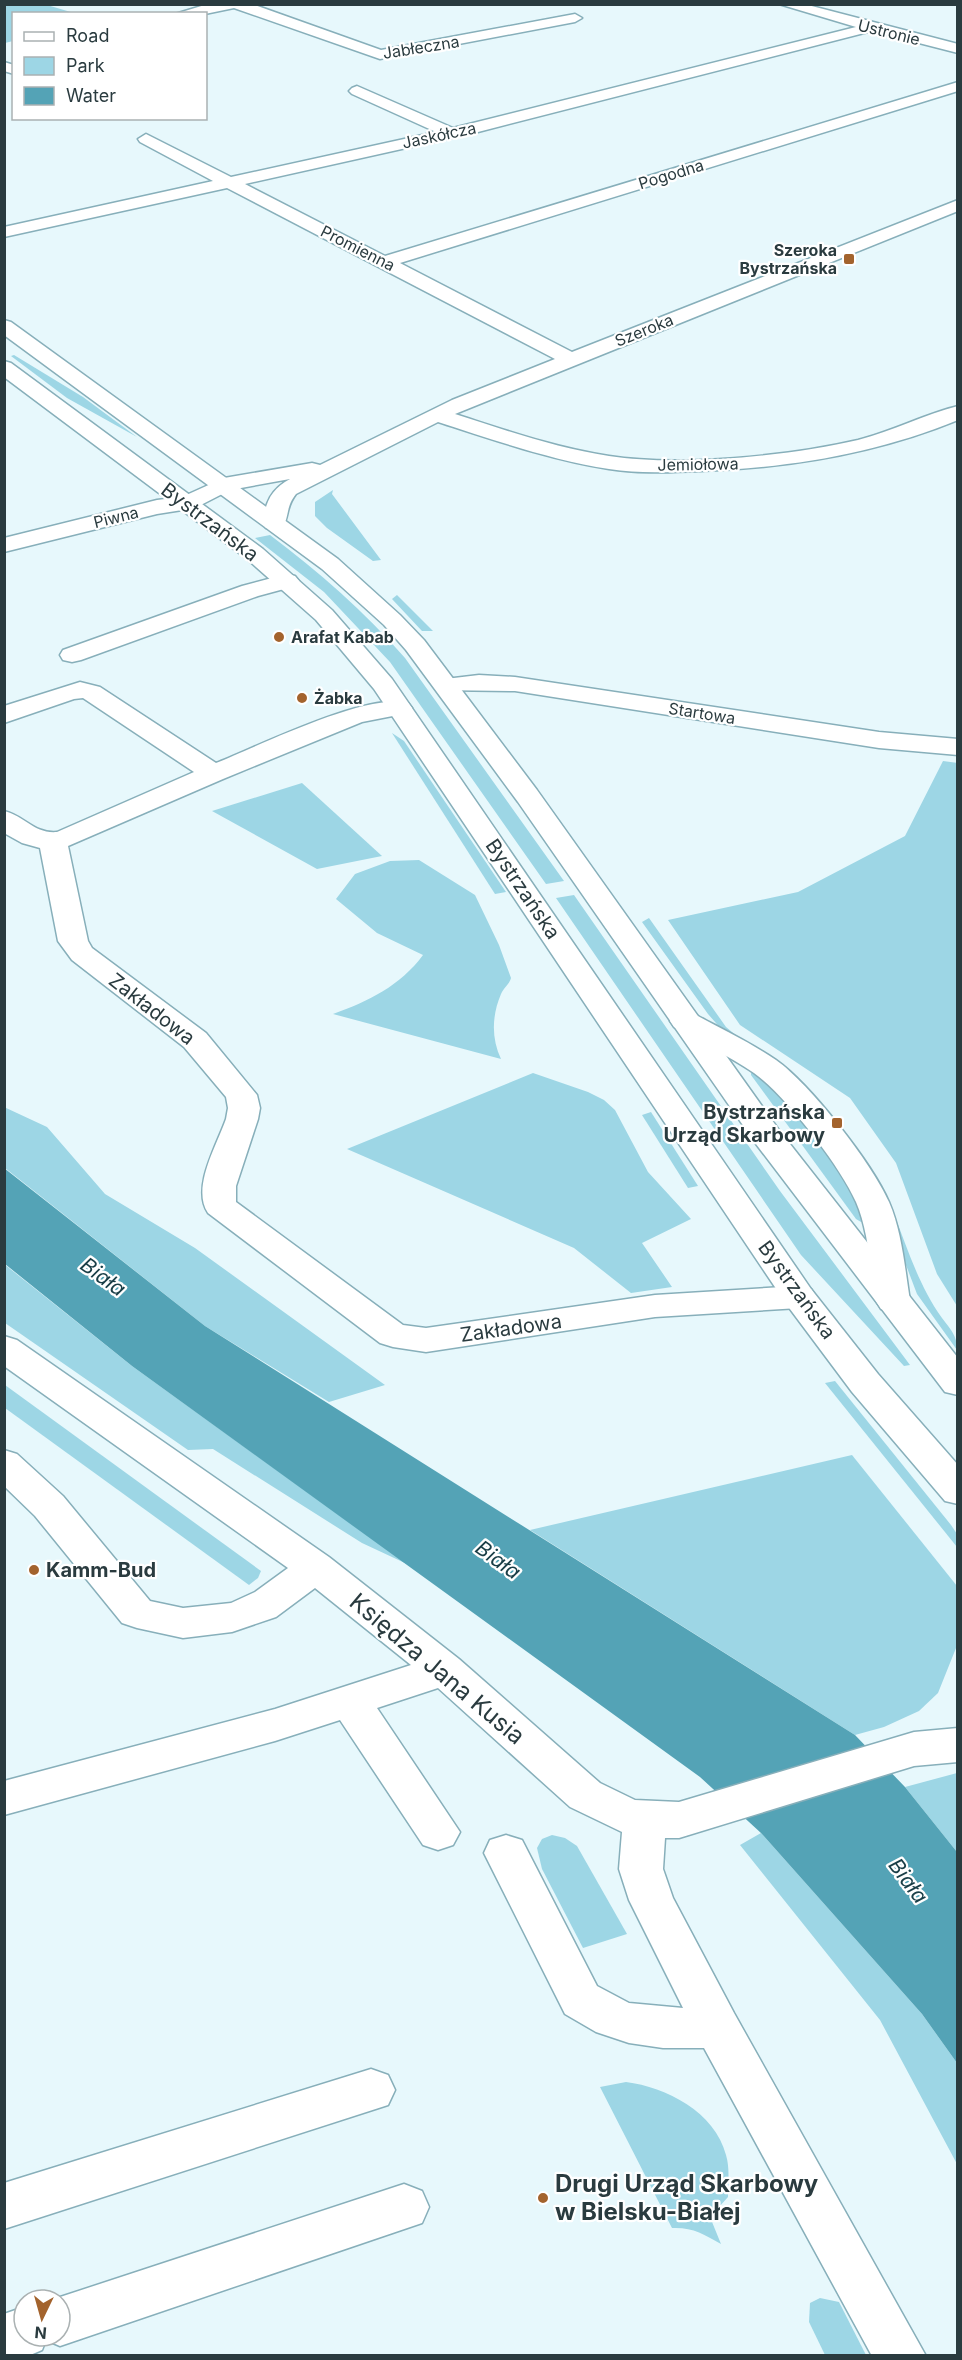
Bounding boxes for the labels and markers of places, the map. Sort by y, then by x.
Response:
place label: Szeroka Bystrzańska [740,240,837,278]
marker: Szeroka Bystrzańska [842,252,856,266]
place label: Arafat Kabab [291,627,394,647]
marker: Arafat Kabab [272,630,286,644]
place label: Żabka [314,688,363,708]
marker: Żabka [295,691,309,705]
place label: Bystrzańska Urząd Skarbowy [663,1100,825,1147]
marker: Bystrzańska Urząd Skarbowy [830,1116,844,1130]
place label: Kamm-Bud [46,1558,156,1582]
marker: Kamm-Bud [27,1563,41,1577]
place label: Drugi Urząd Skarbowy w Bielsku-Białej [555,2169,819,2226]
marker: Drugi Urząd Skarbowy w Bielsku-Białej [536,2191,550,2205]

